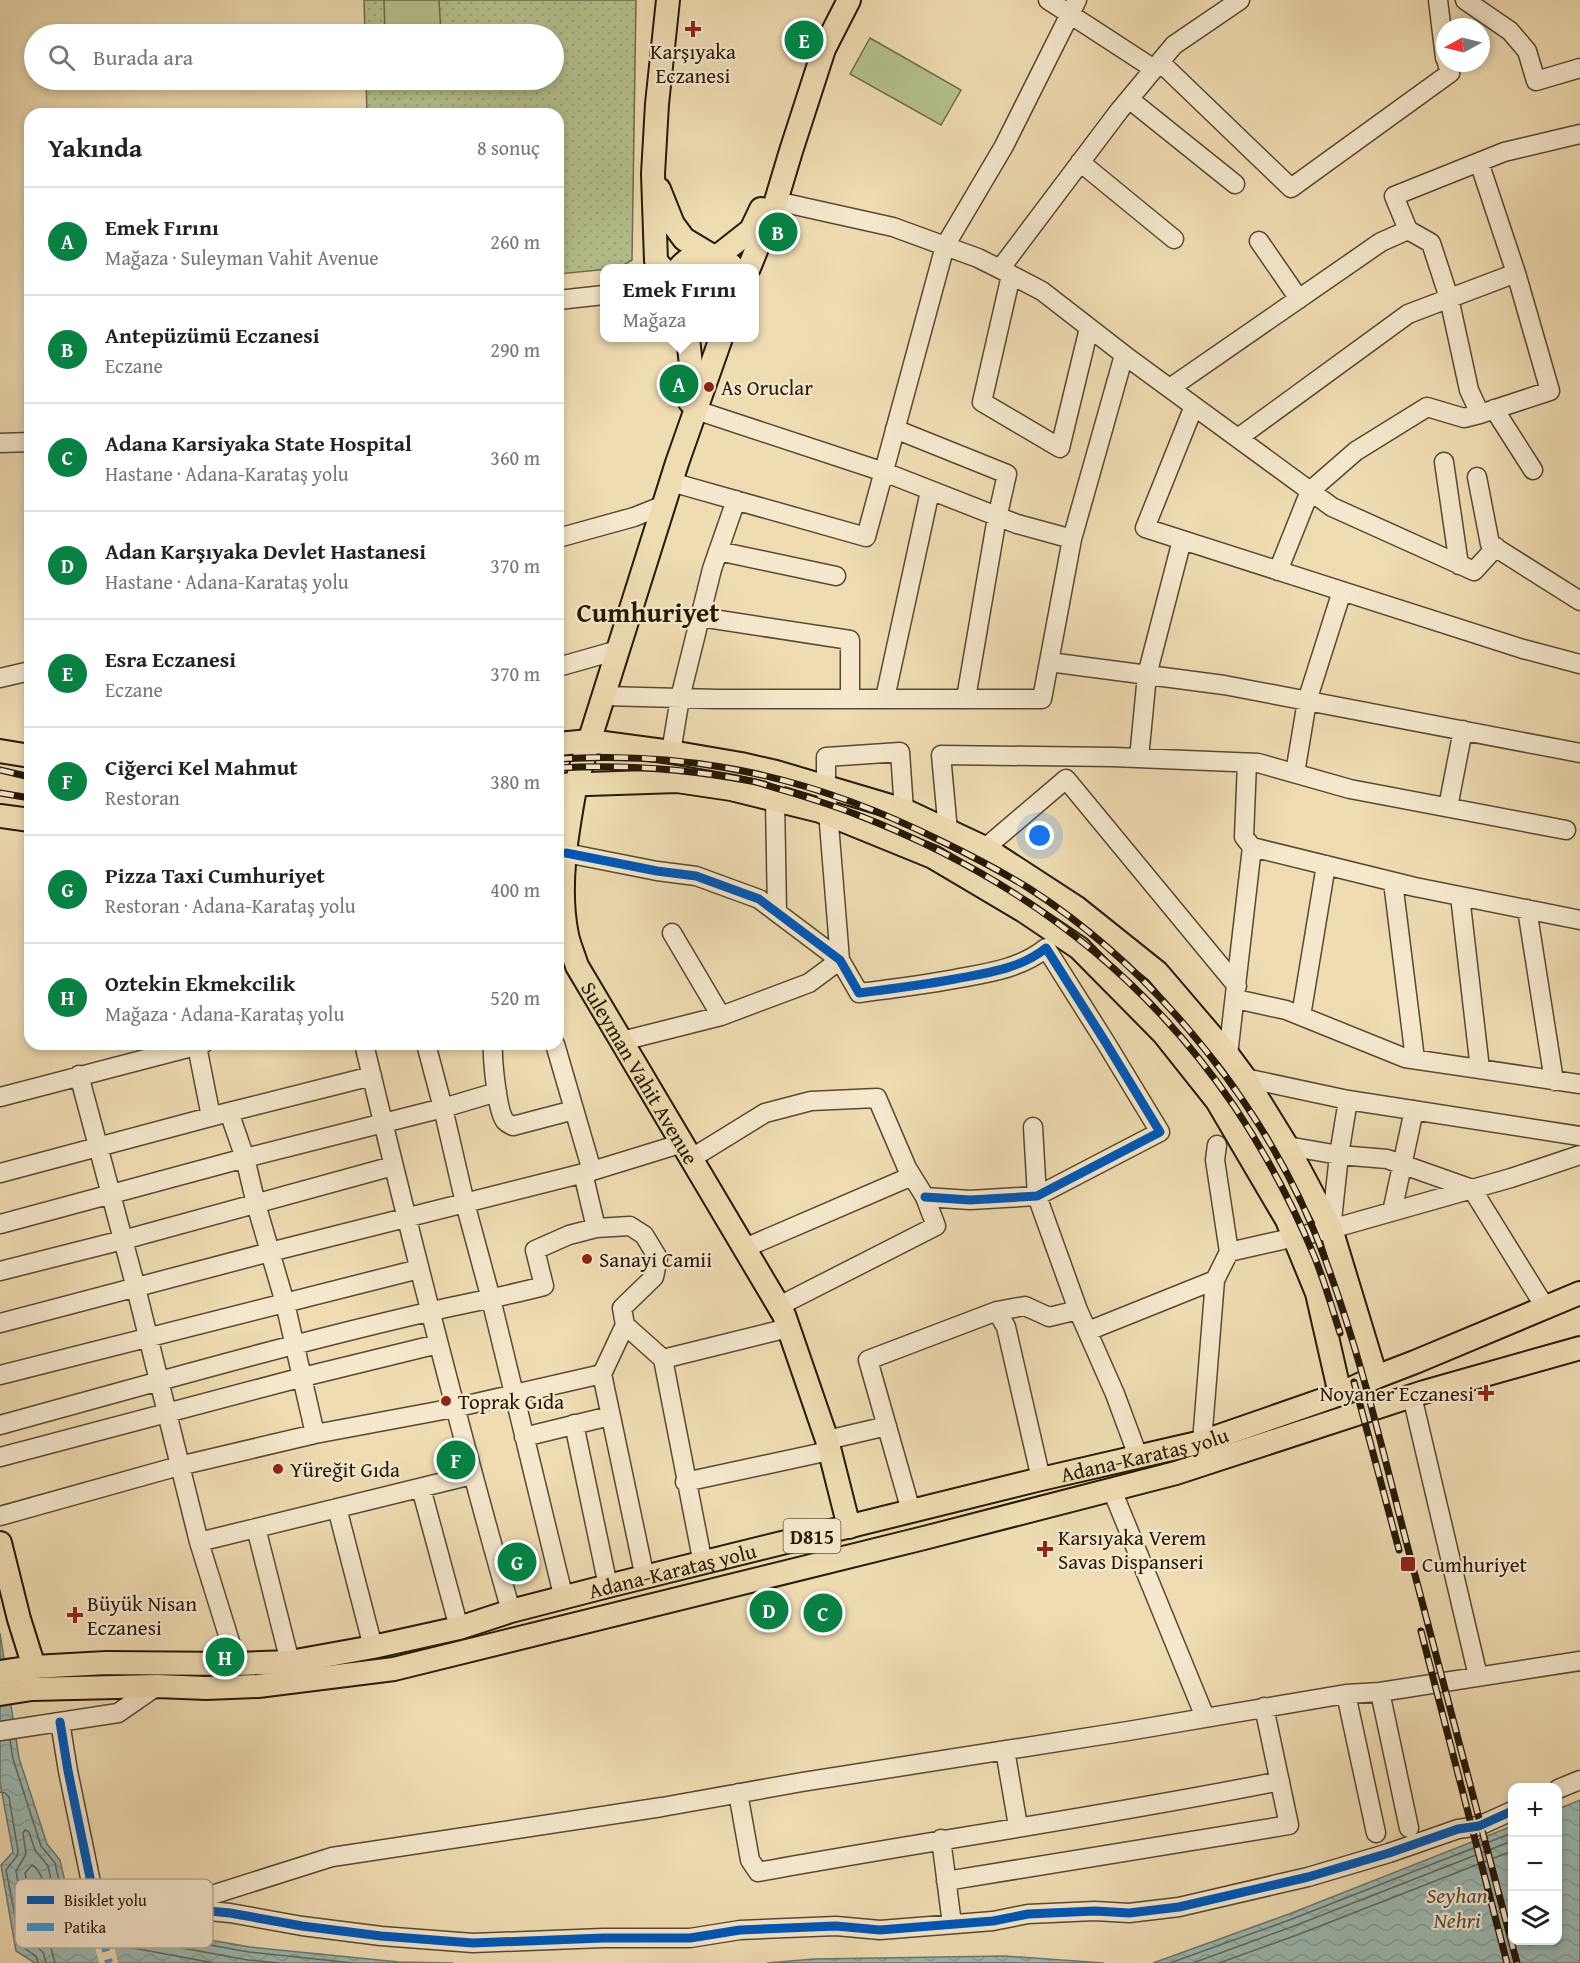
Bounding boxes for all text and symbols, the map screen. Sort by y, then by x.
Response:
pin: E [784,18,824,63]
north arrow [1436,18,1490,72]
marker: Karşıyaka Eczanesi [686,22,700,36]
search box [24,24,564,90]
place label: Karşıyaka Eczanesi [650,36,736,91]
icon: search [45,41,78,74]
text: Burada ara [93,41,193,73]
text: Yakında [48,128,142,167]
text: 8 sonuç [477,133,540,162]
pin: B [758,210,798,254]
text: Emek Fırını [105,211,219,243]
text: A [61,227,74,256]
text: 260 m [490,227,540,256]
text: Mağaza · Suleyman Vahit Avenue [105,243,379,272]
popup [600,264,759,342]
text: Emek Fırını [623,273,736,305]
text: Mağaza [623,305,686,334]
text: Antepüzümü Eczanesi [105,319,320,351]
text: B [61,335,74,364]
text: 290 m [490,335,540,364]
text: Eczane [105,351,163,380]
pin: A [660,362,698,406]
place label: As Oruclar [721,372,813,403]
marker: As Oruclar [702,380,716,394]
text: Adana Karsiyaka State Hospital [105,427,412,459]
text: C [62,443,73,472]
text: 360 m [490,443,540,472]
text: Hastane · Adana-Karataş yolu [105,459,349,488]
text: Adan Karşıyaka Devlet Hastanesi [105,535,426,567]
text: D [61,551,74,580]
text: 370 m [490,551,540,580]
text: Hastane · Adana-Karataş yolu [105,567,349,596]
district label: Cumhuriyet [577,592,719,632]
text: Esra Eczanesi [105,643,236,675]
text: E [62,659,73,688]
text: 370 m [490,659,540,688]
text: Eczane [105,675,163,704]
text: Ciğerci Kel Mahmut [105,751,298,783]
text: F [62,767,73,796]
text: 380 m [490,767,540,796]
text: Restoran [105,783,180,812]
your location [1025,821,1054,850]
text: Pizza Taxi Cumhuriyet [105,859,325,891]
text: G [61,875,74,904]
text: 400 m [490,875,540,904]
text: Restoran · Adana-Karataş yolu [105,891,356,920]
text: Oztekin Ekmekcilik [105,967,295,999]
street label: Suleyman Vahit Avenue [574,975,707,1170]
text: H [61,983,74,1012]
text: 520 m [490,983,540,1012]
text: Mağaza · Adana-Karataş yolu [105,999,344,1028]
place label: Sanayi Camii [599,1244,712,1275]
marker: Sanayi Camii [580,1252,594,1266]
place label: Noyaner Eczanesi [1320,1378,1474,1409]
place label: Toprak Gıda [458,1386,564,1417]
marker: Noyaner Eczanesi [1479,1386,1493,1400]
marker: Toprak Gıda [439,1394,453,1408]
street label: Adana-Karataş yolu [1057,1418,1233,1490]
pin: F [436,1438,476,1482]
place label: Yüreğit Gıda [290,1454,400,1485]
marker: Yüreğit Gıda [271,1462,285,1476]
road number: D815 [784,1519,840,1553]
place label: Karsıyaka Verem Savas Dispanseri [1058,1522,1206,1577]
street label: Adana-Karataş yolu [585,1534,760,1606]
pin: G [498,1540,536,1584]
marker: Karsıyaka Verem Savas Dispanseri [1036,1540,1054,1558]
place label: Cumhuriyet [1422,1549,1528,1580]
marker: Cumhuriyet [1399,1555,1417,1573]
place label: Büyük Nisan Eczanesi [87,1588,197,1643]
pin: D [750,1588,788,1632]
pin: C [804,1590,842,1636]
marker: Büyük Nisan Eczanesi [68,1608,82,1622]
pin: H [206,1634,244,1680]
map controls [1508,1783,1562,1945]
button: + [1508,1783,1562,1837]
button: − [1508,1837,1562,1891]
legend [15,1879,213,1948]
water label: Seyhan Nehri [1426,1879,1488,1936]
text: Bisiklet yolu [64,1888,147,1912]
button: layers [1508,1891,1562,1945]
text: Patika [64,1915,106,1939]

